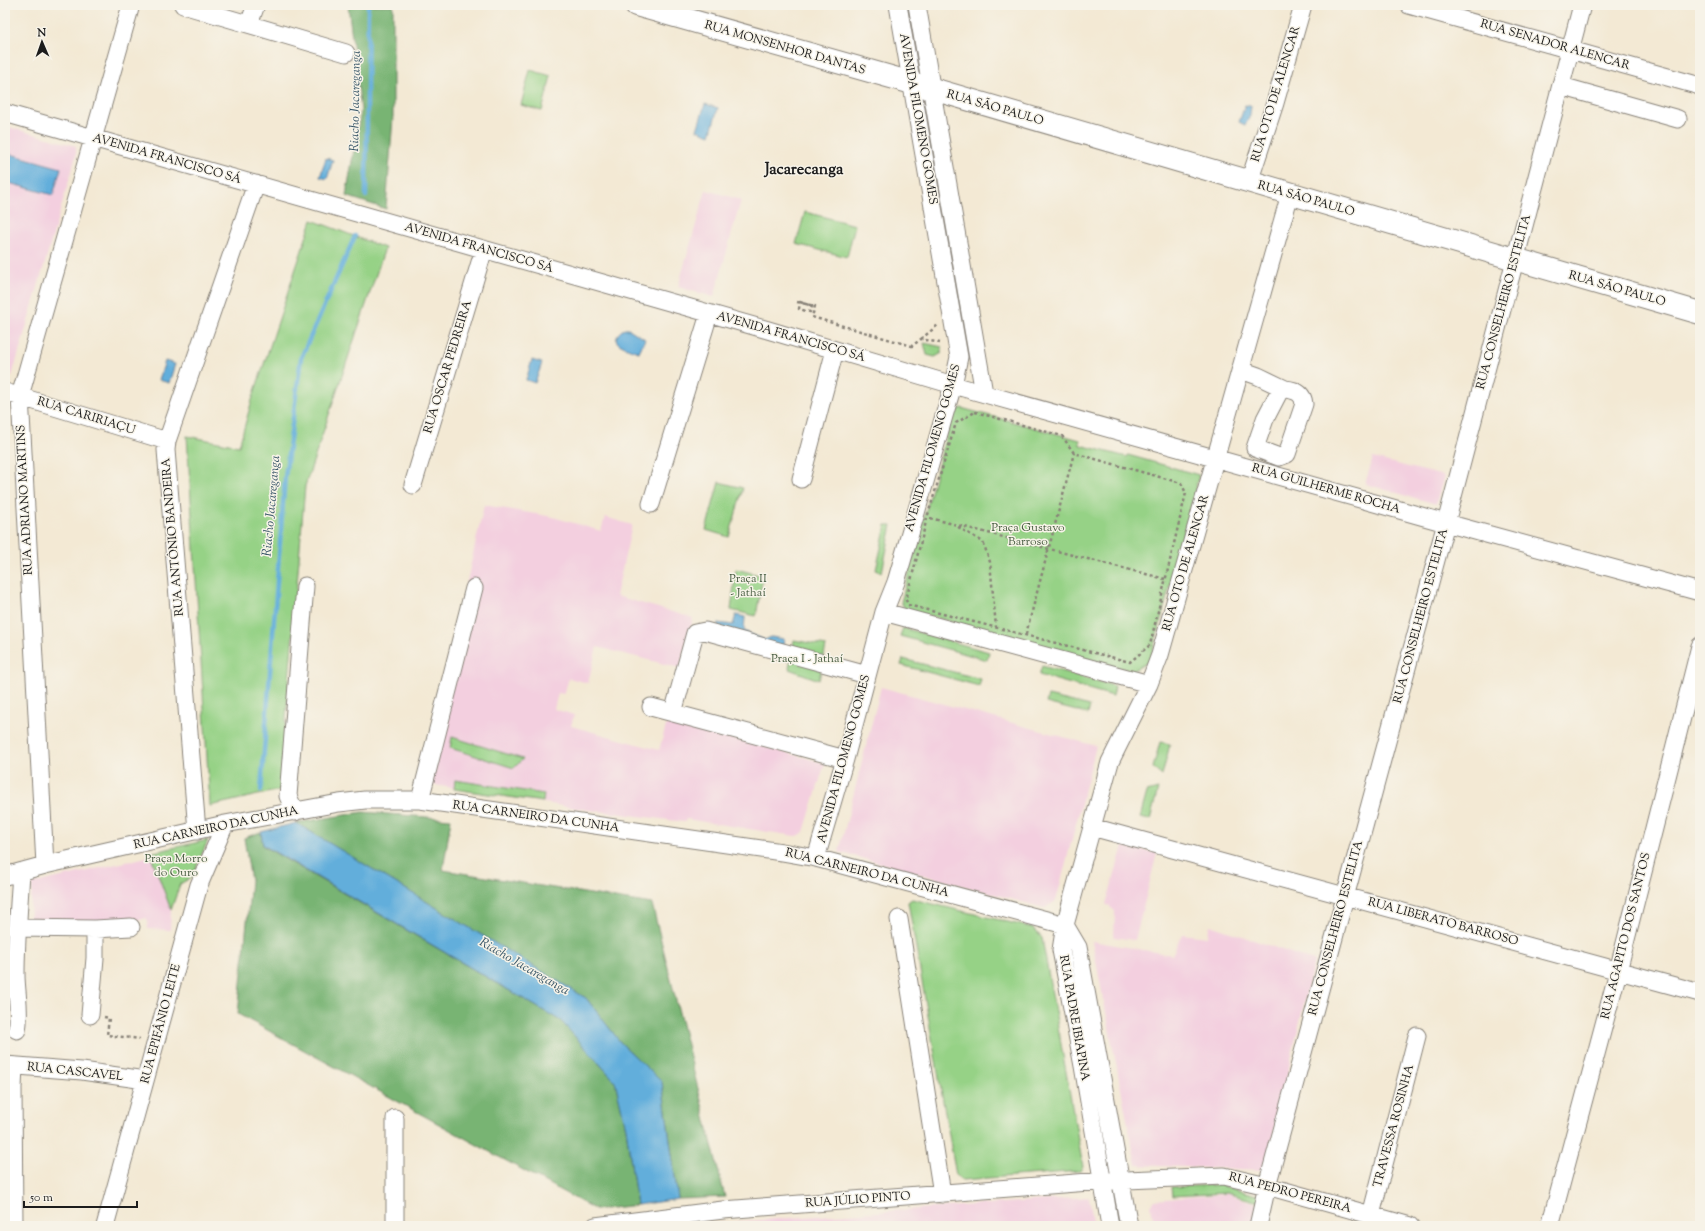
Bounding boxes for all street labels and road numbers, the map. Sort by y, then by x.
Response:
street label: RUA SENADOR ALENCAR [1478,15,1632,75]
street label: RUA MONSENHOR DANTAS [702,16,868,80]
street label: RUA OTO DE ALENCAR [1247,23,1305,164]
street label: AVENIDA FILOMENO GOMES [894,32,942,206]
street label: RUA SÃO PAULO [944,86,1046,130]
street label: AVENIDA FRANCISCO SÁ [90,129,244,189]
street label: RUA SÃO PAULO [1255,177,1357,221]
street label: RUA CONSELHEIRO ESTELITA [1472,212,1536,391]
street label: AVENIDA FRANCISCO SÁ [402,218,556,278]
street label: RUA SÃO PAULO [1566,267,1668,311]
street label: RUA OSCAR PEDREIRA [419,298,477,436]
street label: AVENIDA FRANCISCO SÁ [714,307,868,367]
street label: AVENIDA FILOMENO GOMES [900,362,966,534]
street label: RUA CARIRIAÇU [35,392,138,440]
street label: RUA ADRIANO MARTINS [12,424,38,576]
street label: RUA ANTÔNIO BANDEIRA [157,457,189,617]
street label: RUA GUILHERME ROCHA [1250,459,1403,519]
street label: RUA OTO DE ALENCAR [1158,492,1214,633]
street label: RUA CONSELHEIRO ESTELITA [1389,526,1453,705]
street label: AVENIDA FILOMENO GOMES [813,673,875,845]
street label: RUA CARNEIRO DA CUNHA [452,796,621,838]
street label: RUA CARNEIRO DA CUNHA [132,802,300,854]
street label: RUA CONSELHEIRO ESTELITA [1304,838,1368,1017]
street label: RUA CARNEIRO DA CUNHA [783,844,951,902]
street label: RUA AGAPITO DOS SANTOS [1597,851,1655,1021]
street label: RUA LIBERATO BARROSO [1366,893,1520,951]
street label: RUA PADRE IBIAPINA [1054,954,1094,1083]
street label: RUA EPIFÂNIO LEITE [136,961,186,1086]
street label: RUA CASCAVEL [26,1058,124,1086]
street label: TRAVESSA ROSINHA [1369,1062,1419,1190]
street label: RUA PEDRO PEREIRA [1227,1168,1353,1218]
street label: RUA JÚLIO PINTO [805,1187,911,1213]

